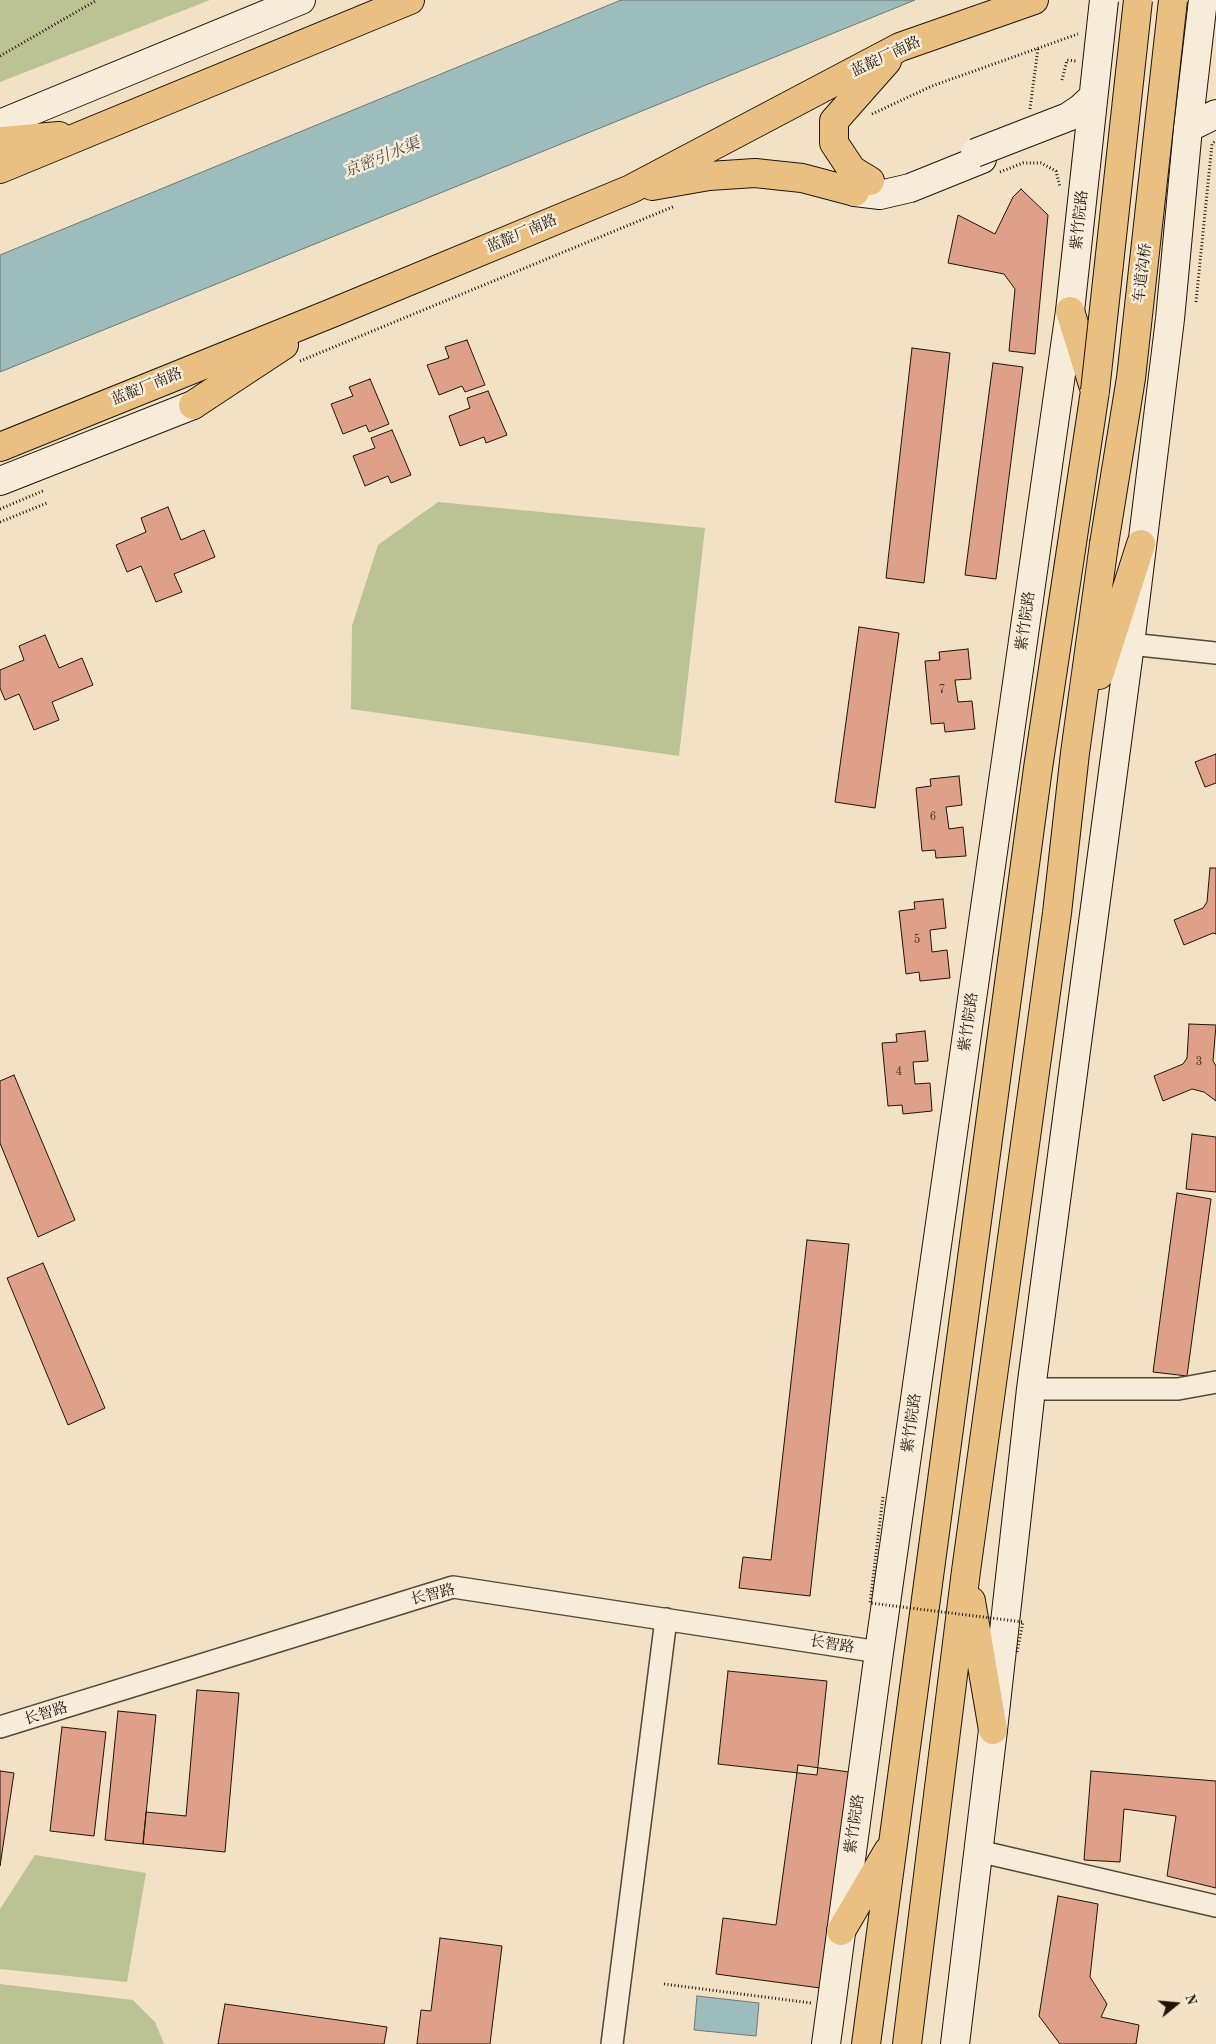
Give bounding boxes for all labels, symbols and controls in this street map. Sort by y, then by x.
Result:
street label: 蓝靛厂南路 [848,33,924,81]
water label: 京密引水渠 [341,134,423,182]
street label: 紫竹院路 [1068,189,1092,251]
street label: 蓝靛厂南路 [484,211,560,257]
street label: 车道沟桥 [1130,242,1156,304]
street label: 蓝靛厂南路 [109,365,185,409]
street label: 紫竹院路 [1013,590,1039,652]
house number: 7 [939,683,945,697]
house number: 6 [930,810,936,824]
house number: 5 [914,933,920,947]
street label: 紫竹院路 [956,991,982,1053]
house number: 3 [1196,1055,1202,1069]
house number: 4 [896,1065,902,1079]
street label: 紫竹院路 [899,1392,925,1454]
street label: 长智路 [409,1581,457,1609]
street label: 长智路 [808,1633,856,1657]
street label: 长智路 [22,1699,70,1729]
street label: 紫竹院路 [842,1793,868,1855]
north arrow [1151,1979,1201,2029]
text: N [1182,1992,1199,2007]

